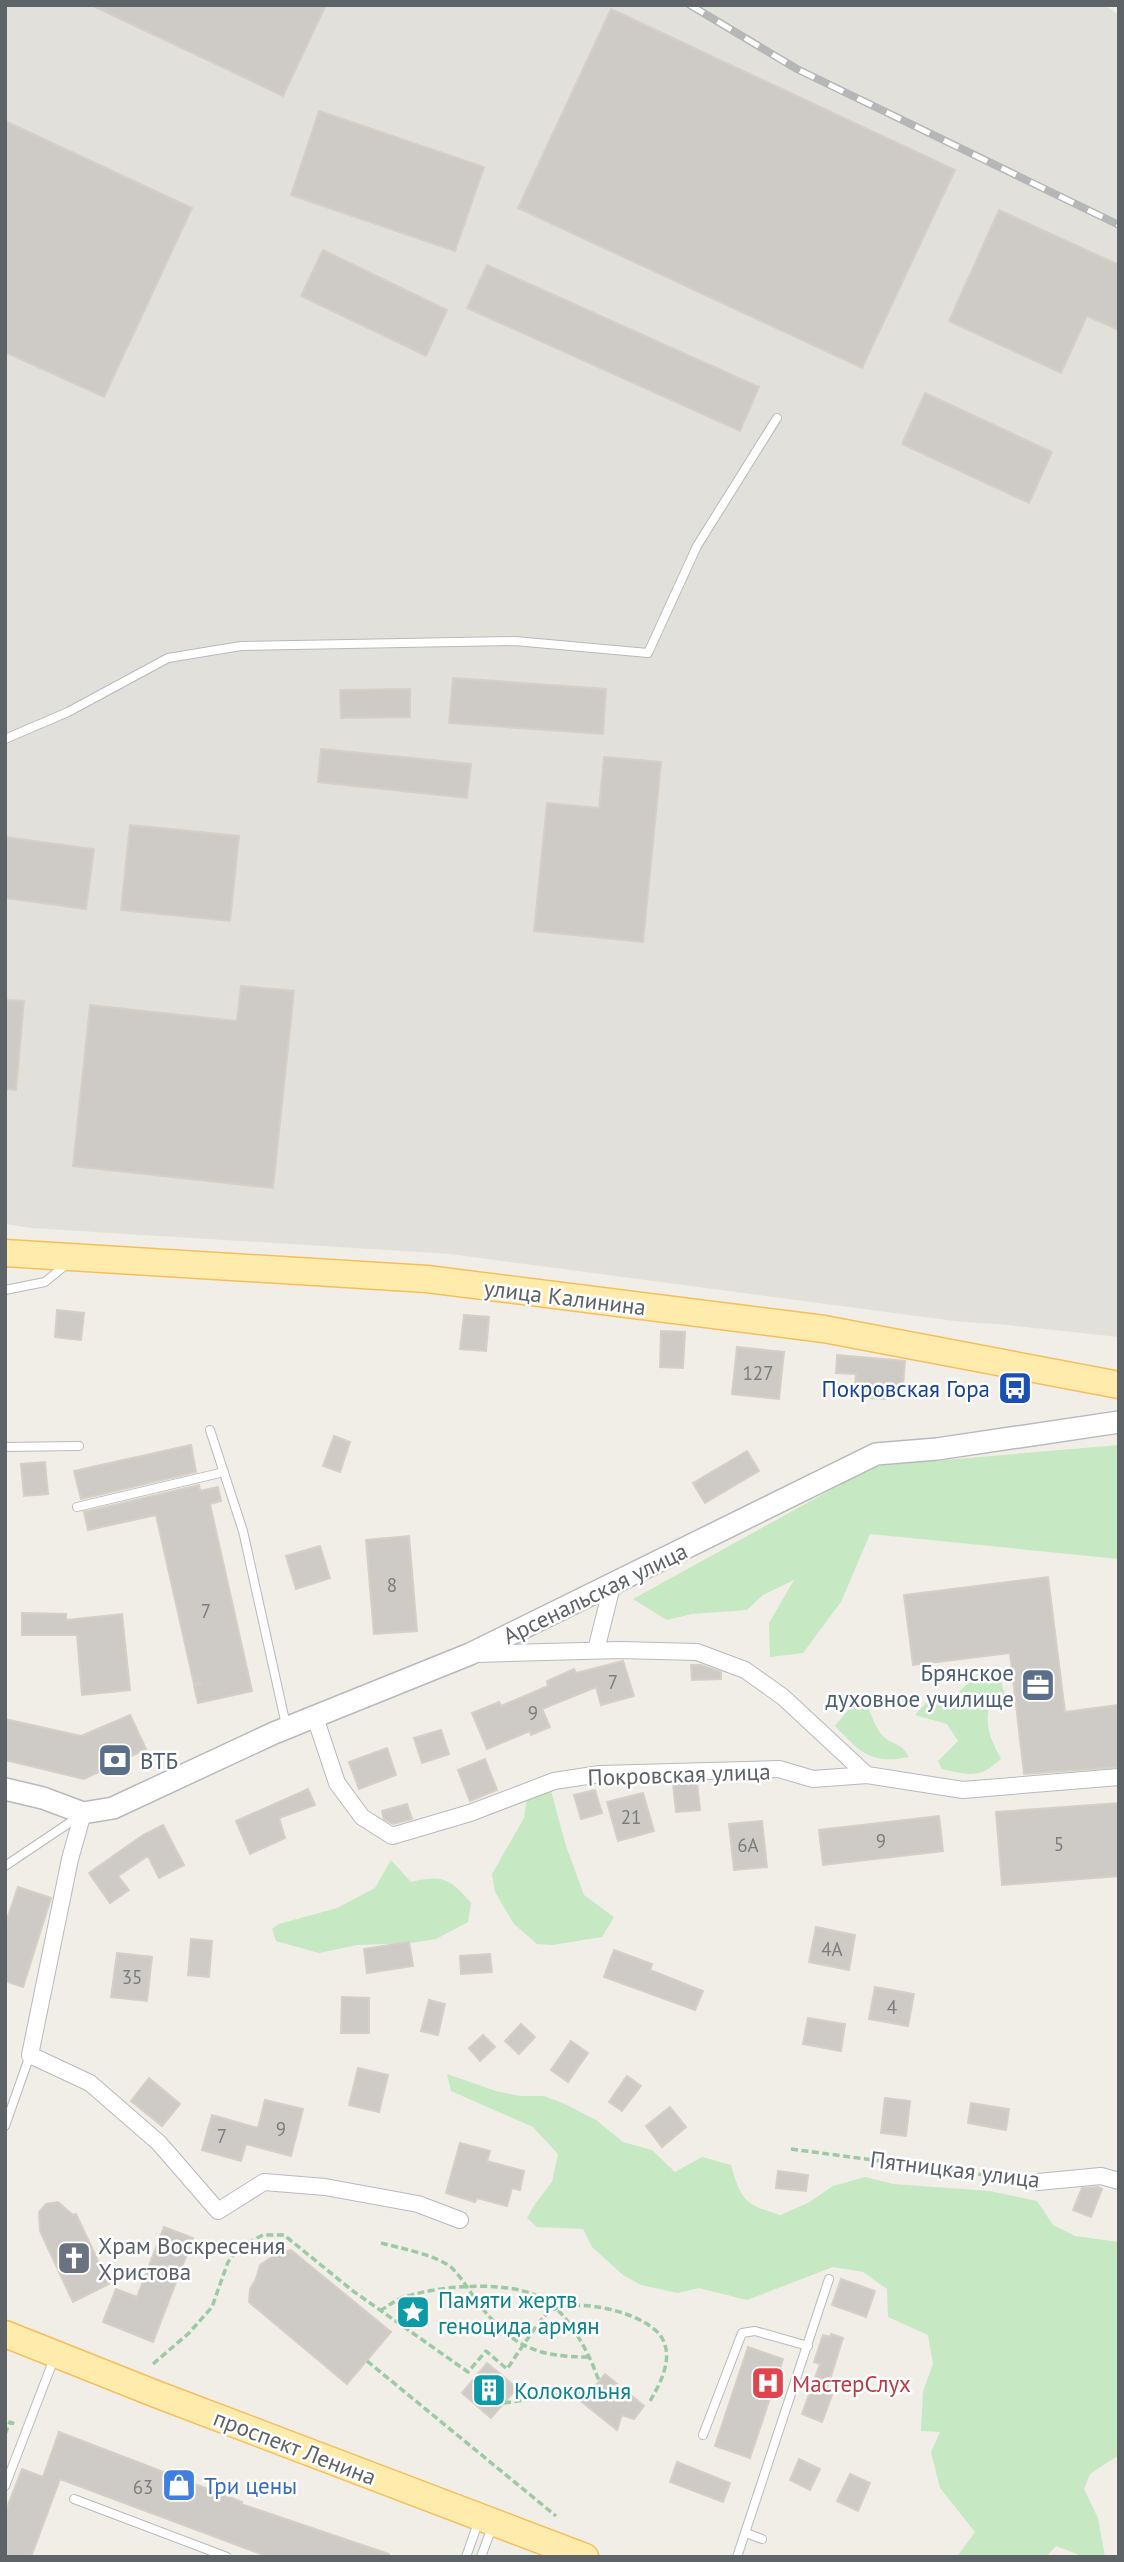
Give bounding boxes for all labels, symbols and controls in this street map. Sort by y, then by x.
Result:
street label: улица Калинина [482,1273,648,1321]
house number: 127 [742,1361,774,1385]
bus stop icon: Покровская Гора [996,1369,1034,1407]
place label: Покровская Гора [822,1374,990,1403]
street label: Арсенальская улица [498,1536,692,1650]
house number: 8 [387,1573,397,1597]
house number: 7 [201,1599,211,1623]
place label: Брянское духовное училище [826,1658,1014,1713]
office icon: Брянское духовное училище [1019,1666,1057,1704]
house number: 7 [608,1670,618,1694]
house number: 9 [528,1701,538,1725]
bank icon: ВТБ [96,1741,134,1779]
place label: ВТБ [140,1746,178,1775]
street label: Покровская улица [587,1756,771,1792]
house number: 21 [621,1805,641,1829]
house number: 9 [876,1829,886,1853]
house number: 5 [1054,1832,1064,1856]
house number: 6А [737,1833,759,1857]
house number: 4А [821,1937,843,1961]
house number: 35 [122,1965,142,1989]
house number: 4 [887,1995,897,2019]
house number: 9 [276,2117,286,2141]
house number: 7 [217,2124,227,2148]
street label: Пятницкая улица [868,2144,1042,2194]
place label: Храм Воскресения Христова [98,2231,285,2286]
church icon: Храм Воскресения Христова [55,2239,93,2277]
place label: Памяти жертв геноцида армян [438,2285,600,2340]
place icon: Памяти жертв геноцида армян [394,2293,432,2331]
hospital icon: МастерСлух [749,2364,787,2402]
place label: МастерСлух [792,2369,911,2398]
building icon: Колокольня [470,2371,508,2409]
place label: Колокольня [514,2376,631,2405]
street label: проспект Ленина [210,2403,380,2491]
shop icon: Три цены [160,2466,198,2504]
place label: Три цены [204,2471,297,2500]
house number: 63 [133,2475,153,2499]

